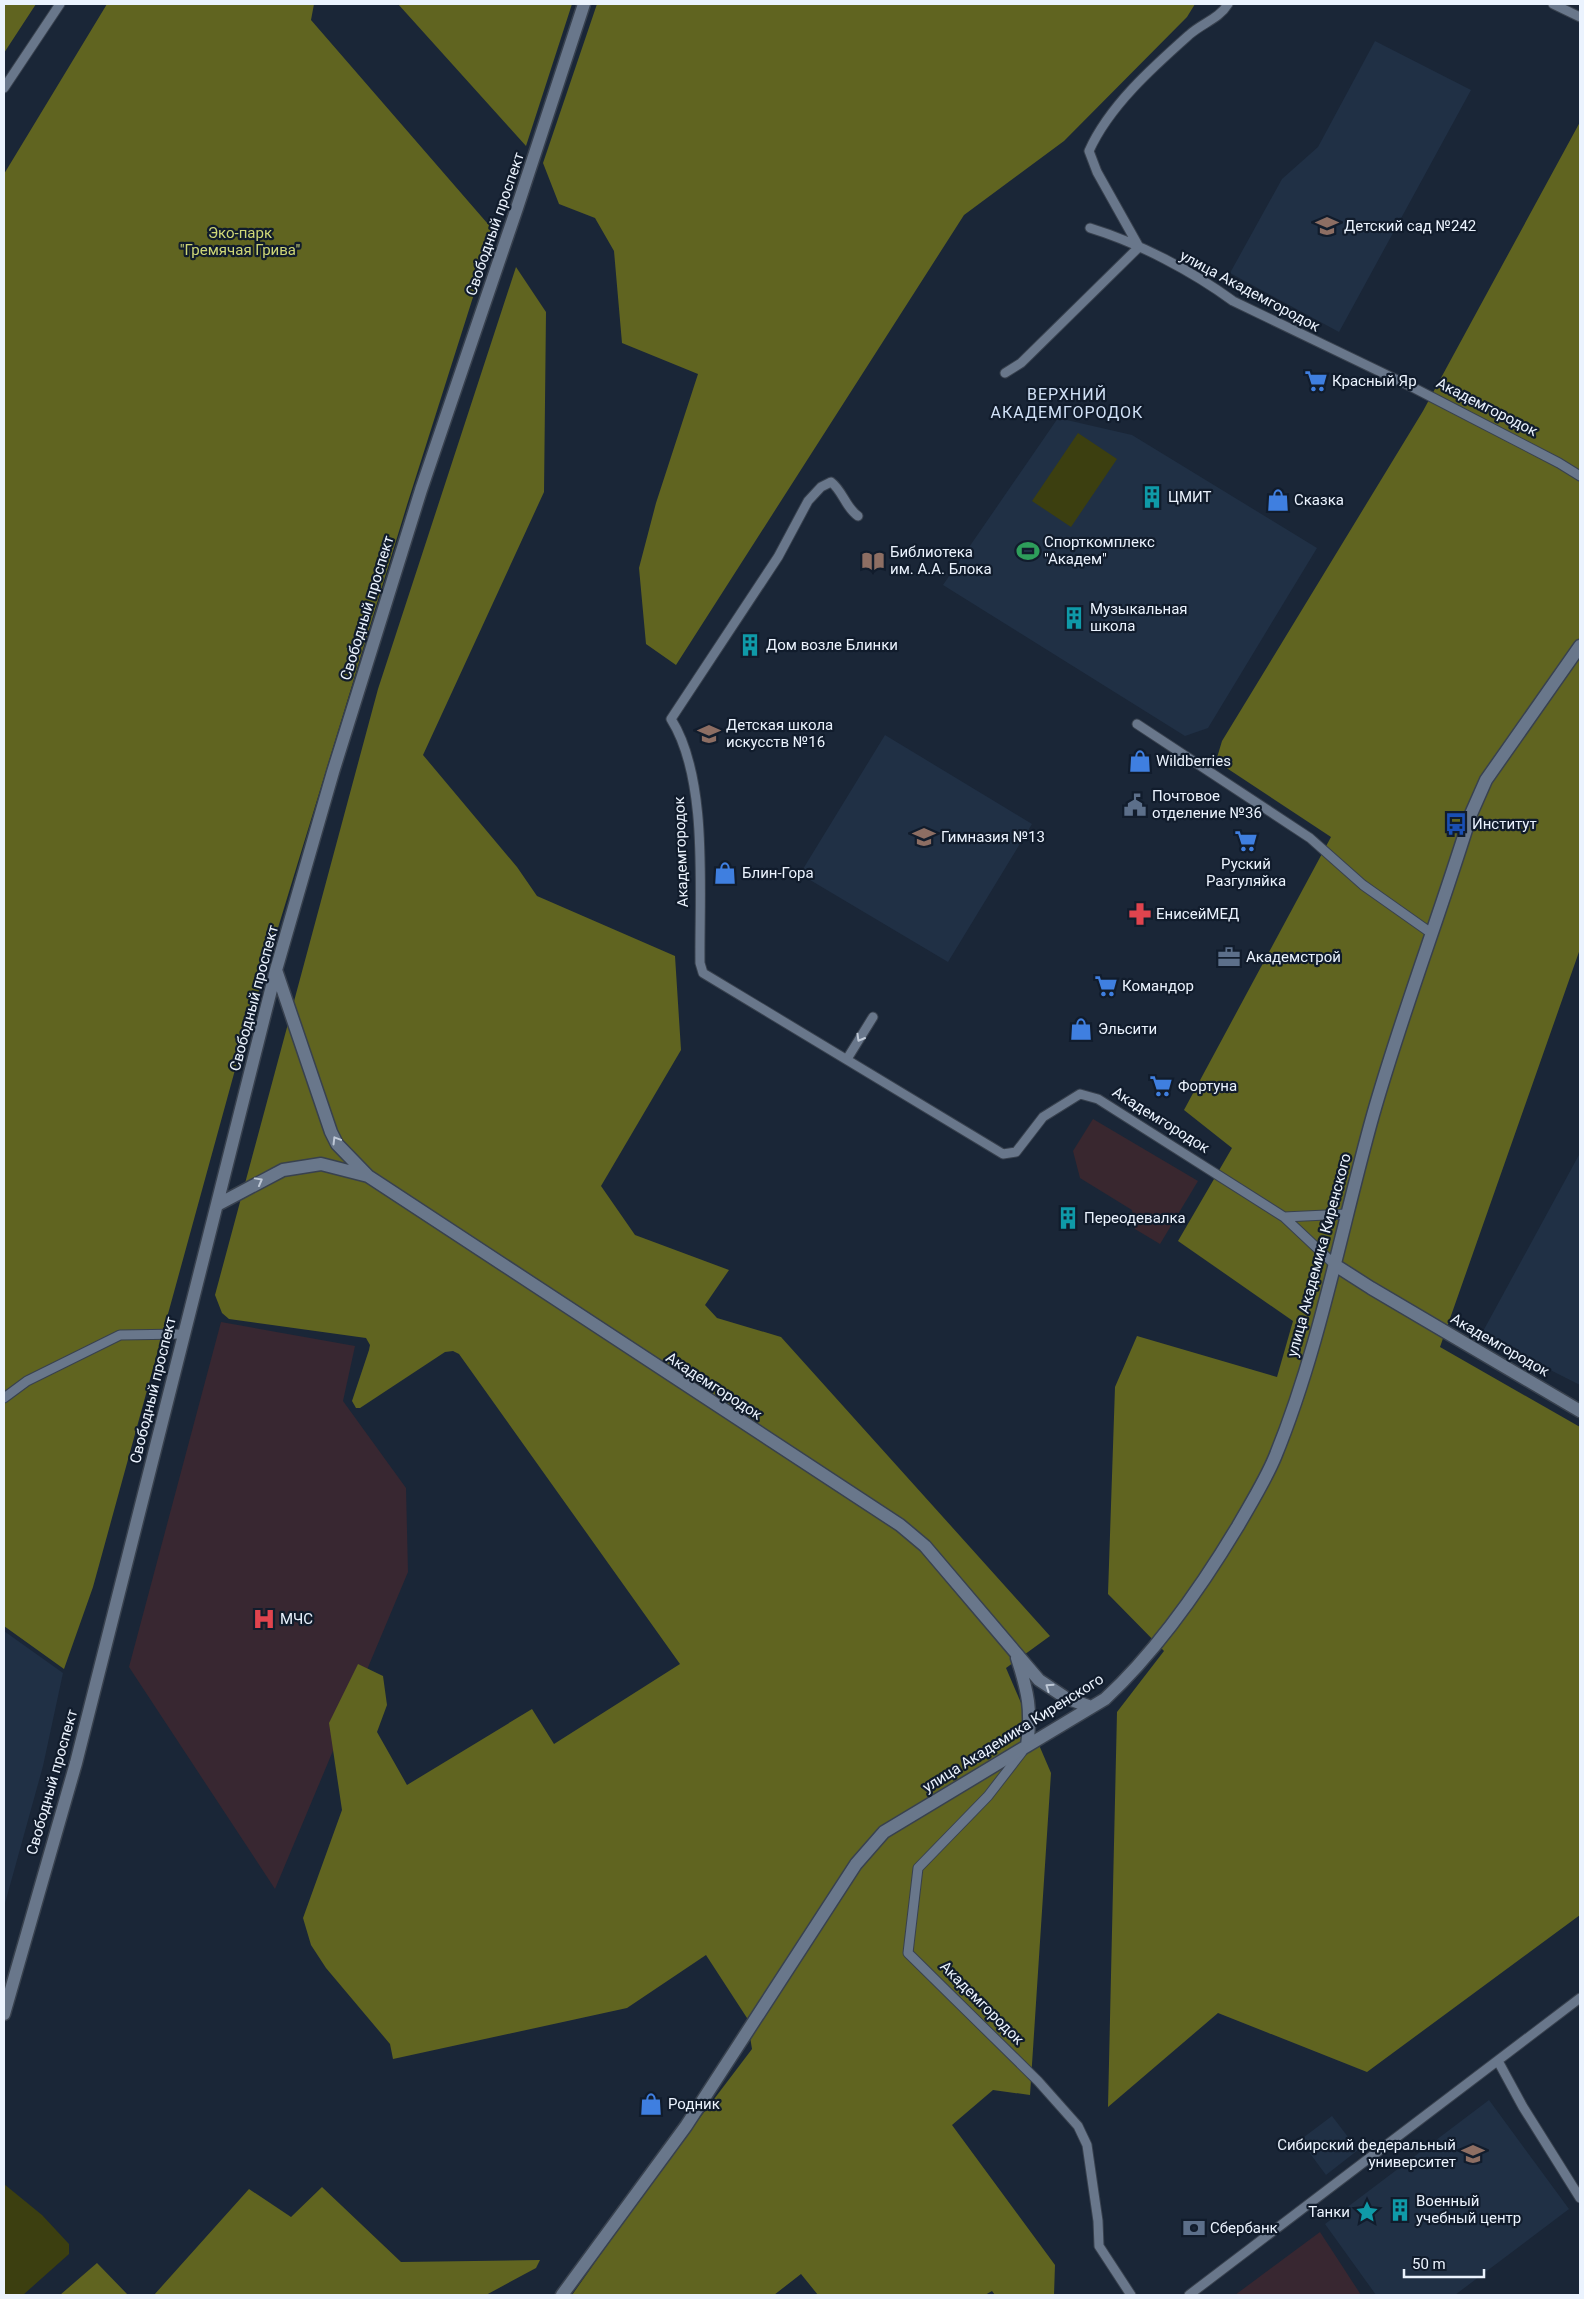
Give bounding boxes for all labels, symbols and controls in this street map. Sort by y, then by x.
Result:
street label: Свободный проспект [462,150,528,298]
school or university icon: Детский сад №242 [1314,213,1340,239]
place label: Детский сад №242 [1344,217,1476,235]
park label: Эко-парк "Гремячая Грива" [180,224,301,259]
street label: улица Академгородок [1177,246,1323,336]
supermarket icon: Красный Яр [1303,368,1329,394]
place label: Красный Яр [1332,372,1417,390]
street label: Академгородок [1433,374,1541,440]
district label: ВЕРХНИЙ АКАДЕМГОРОДОК [991,385,1143,422]
building icon: ЦМИТ [1139,484,1165,510]
shop icon: Сказка [1265,487,1291,513]
place label: ЦМИТ [1168,488,1212,506]
place label: Сказка [1294,491,1344,509]
street label: Свободный проспект [336,533,398,683]
place label: Спорткомплекс "Академ" [1044,533,1155,568]
sports icon: Спорткомплекс "Академ" [1015,538,1041,564]
place label: Библиотека им. А.А. Блока [890,543,992,578]
library icon: Библиотека им. А.А. Блока [860,548,886,574]
place label: Музыкальная школа [1090,600,1188,635]
building icon: Музыкальная школа [1061,605,1087,631]
building icon: Дом возле Блинки [737,632,763,658]
place label: Дом возле Блинки [766,636,898,654]
place label: Детская школа искусств №16 [726,716,833,751]
school or university icon: Детская школа искусств №16 [696,721,722,747]
shop icon: Wildberries [1127,748,1153,774]
place label: Wildberries [1156,752,1231,770]
place label: Почтовое отделение №36 [1152,787,1262,822]
public building icon: Почтовое отделение №36 [1122,792,1148,818]
street label: Академгородок [670,796,692,908]
bus stop icon: Институт [1443,811,1469,837]
place label: Институт [1472,815,1537,833]
school or university icon: Гимназия №13 [911,824,937,850]
place label: Гимназия №13 [941,828,1045,846]
supermarket icon: Руский Разгуляйка [1233,828,1259,854]
place label: Руский Разгуляйка [1206,855,1286,890]
shop icon: Блин-Гора [712,860,738,886]
place label: Блин-Гора [742,864,814,882]
pharmacy icon: ЕнисейМЕД [1127,901,1153,927]
place label: ЕнисейМЕД [1156,905,1239,923]
street label: Свободный проспект [226,923,282,1073]
office icon: Академстрой [1216,944,1242,970]
place label: Академстрой [1246,948,1341,966]
supermarket icon: Командор [1093,973,1119,999]
place label: Командор [1122,977,1194,995]
shop icon: Эльсити [1068,1016,1094,1042]
place label: Эльсити [1098,1020,1157,1038]
one-way arrow [857,1032,867,1041]
supermarket icon: Фортуна [1148,1073,1174,1099]
place label: Фортуна [1178,1077,1237,1095]
street label: Академгородок [1109,1083,1213,1157]
one-way arrow [332,1137,342,1146]
street label: улица Академика Киренского [1283,1151,1355,1359]
one-way arrow [254,1177,263,1187]
building icon: Переодевалка [1055,1205,1081,1231]
place label: Переодевалка [1084,1209,1186,1227]
street label: Академгородок [1447,1309,1553,1381]
street label: Свободный проспект [126,1315,180,1465]
street label: Академгородок [663,1348,765,1424]
hospital icon: МЧС [251,1606,277,1632]
place label: МЧС [280,1610,313,1628]
street label: улица Академика Киренского [919,1670,1107,1796]
one-way arrow [1045,1684,1055,1693]
street label: Свободный проспект [23,1707,81,1857]
street label: Академгородок [936,1957,1028,2049]
shop icon: Родник [638,2091,664,2117]
place label: Родник [668,2095,720,2113]
place label: Сибирский федеральный университет [1277,2136,1456,2171]
school or university icon: Сибирский федеральный университет [1460,2141,1486,2167]
place label: Военный учебный центр [1416,2192,1521,2227]
building icon: Военный учебный центр [1387,2197,1413,2223]
place icon: Танки [1354,2199,1380,2225]
place label: Танки [1308,2203,1350,2221]
bank icon: Сбербанк [1181,2215,1207,2241]
place label: Сбербанк [1210,2219,1278,2237]
scale bar [1404,2246,1484,2278]
text: 50 m [1412,2255,1446,2273]

